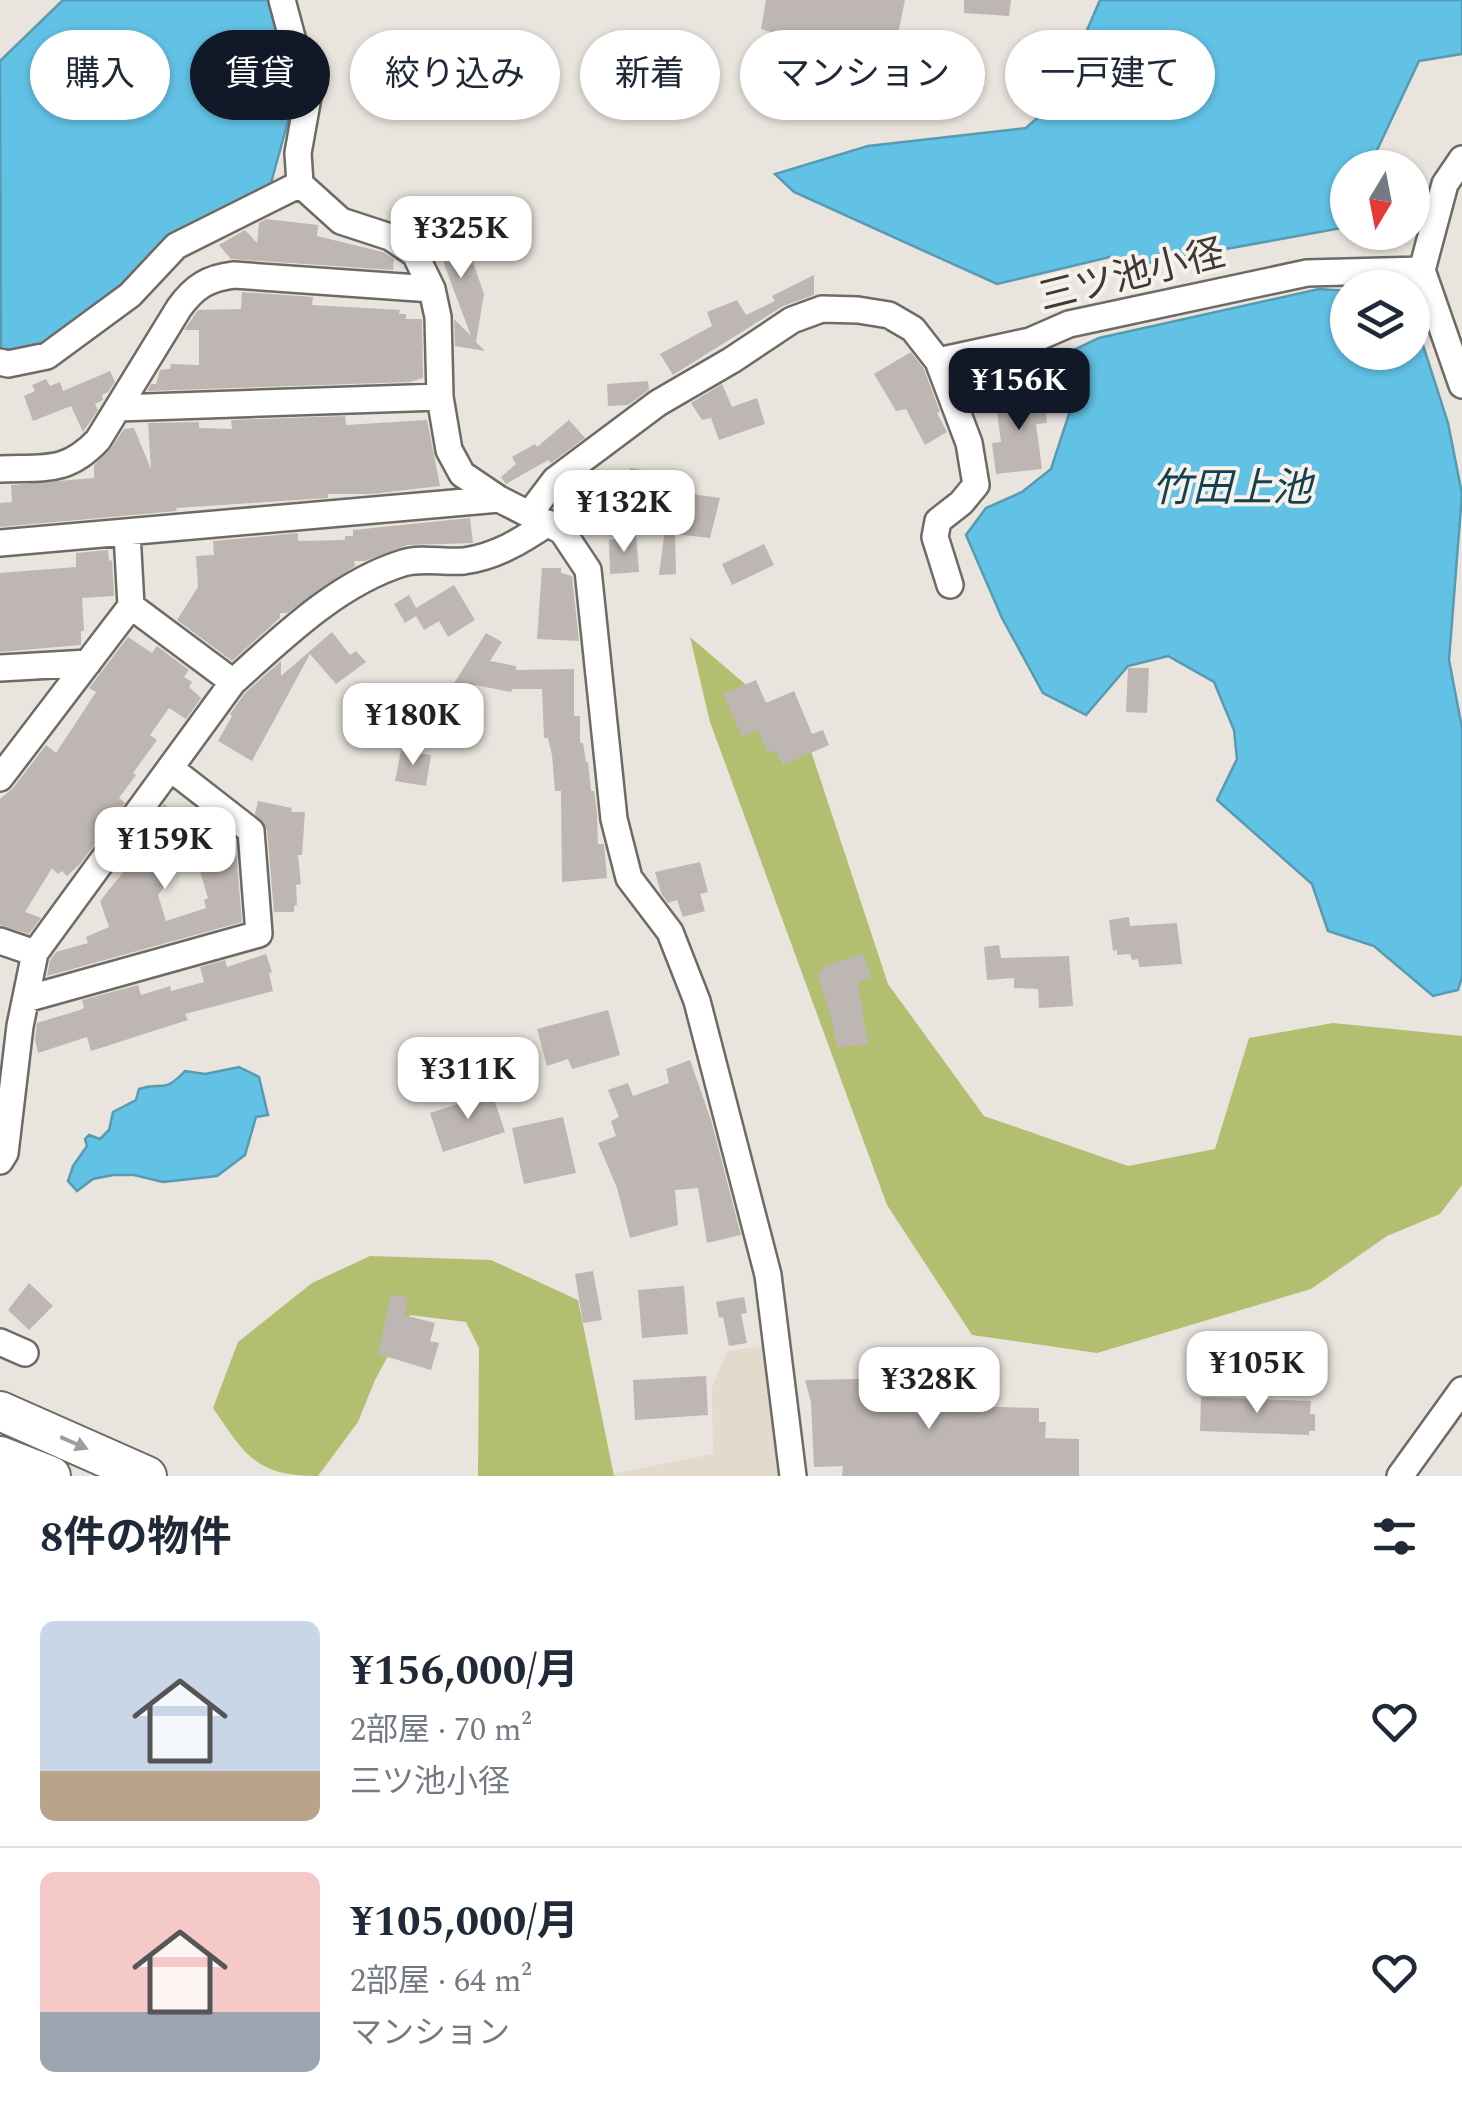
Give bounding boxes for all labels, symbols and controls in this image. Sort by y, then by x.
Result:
chip: 購入 [30,30,170,120]
chip: 賃貸 [190,30,330,120]
chip: 絞り込み [350,30,560,120]
chip: 新着 [580,30,720,120]
chip: マンション [740,30,985,120]
chip: 一戸建て [1005,30,1215,120]
north arrow [1330,150,1430,250]
map controls [1330,150,1430,370]
pin: ¥325K [391,196,531,281]
text: ¥325K [413,204,509,253]
street label: 三ツ池小径 [1033,225,1231,327]
button: layers [1330,270,1430,370]
pin: ¥156K [949,348,1089,433]
text: ¥156K [971,356,1067,405]
water label: 竹田上池 [1152,459,1316,520]
pin: ¥132K [554,470,694,555]
text: ¥132K [576,478,672,527]
pin: ¥180K [343,683,483,768]
text: ¥180K [365,691,461,740]
pin: ¥159K [95,807,235,892]
text: ¥159K [117,815,213,864]
pin: ¥311K [398,1037,538,1122]
text: ¥311K [420,1045,516,1094]
pin: ¥105K [1187,1331,1327,1416]
text: ¥105K [1209,1339,1305,1388]
pin: ¥328K [859,1347,999,1432]
text: ¥328K [881,1355,977,1404]
one-way arrow [59,1435,89,1451]
text: 8件の物件 [40,1507,232,1570]
icon: filters [1367,1509,1422,1564]
text: ¥156,000/月 [350,1640,579,1703]
icon: home [120,1661,240,1781]
icon: heart [1367,1694,1422,1749]
text: 2部屋 · 70 m² [350,1706,532,1755]
text: 三ツ池小径 [350,1758,510,1807]
text: ¥105,000/月 [350,1891,579,1954]
icon: home [120,1912,240,2032]
icon: heart [1367,1945,1422,2000]
text: 2部屋 · 64 m² [350,1957,532,2006]
text: マンション [350,2009,510,2058]

